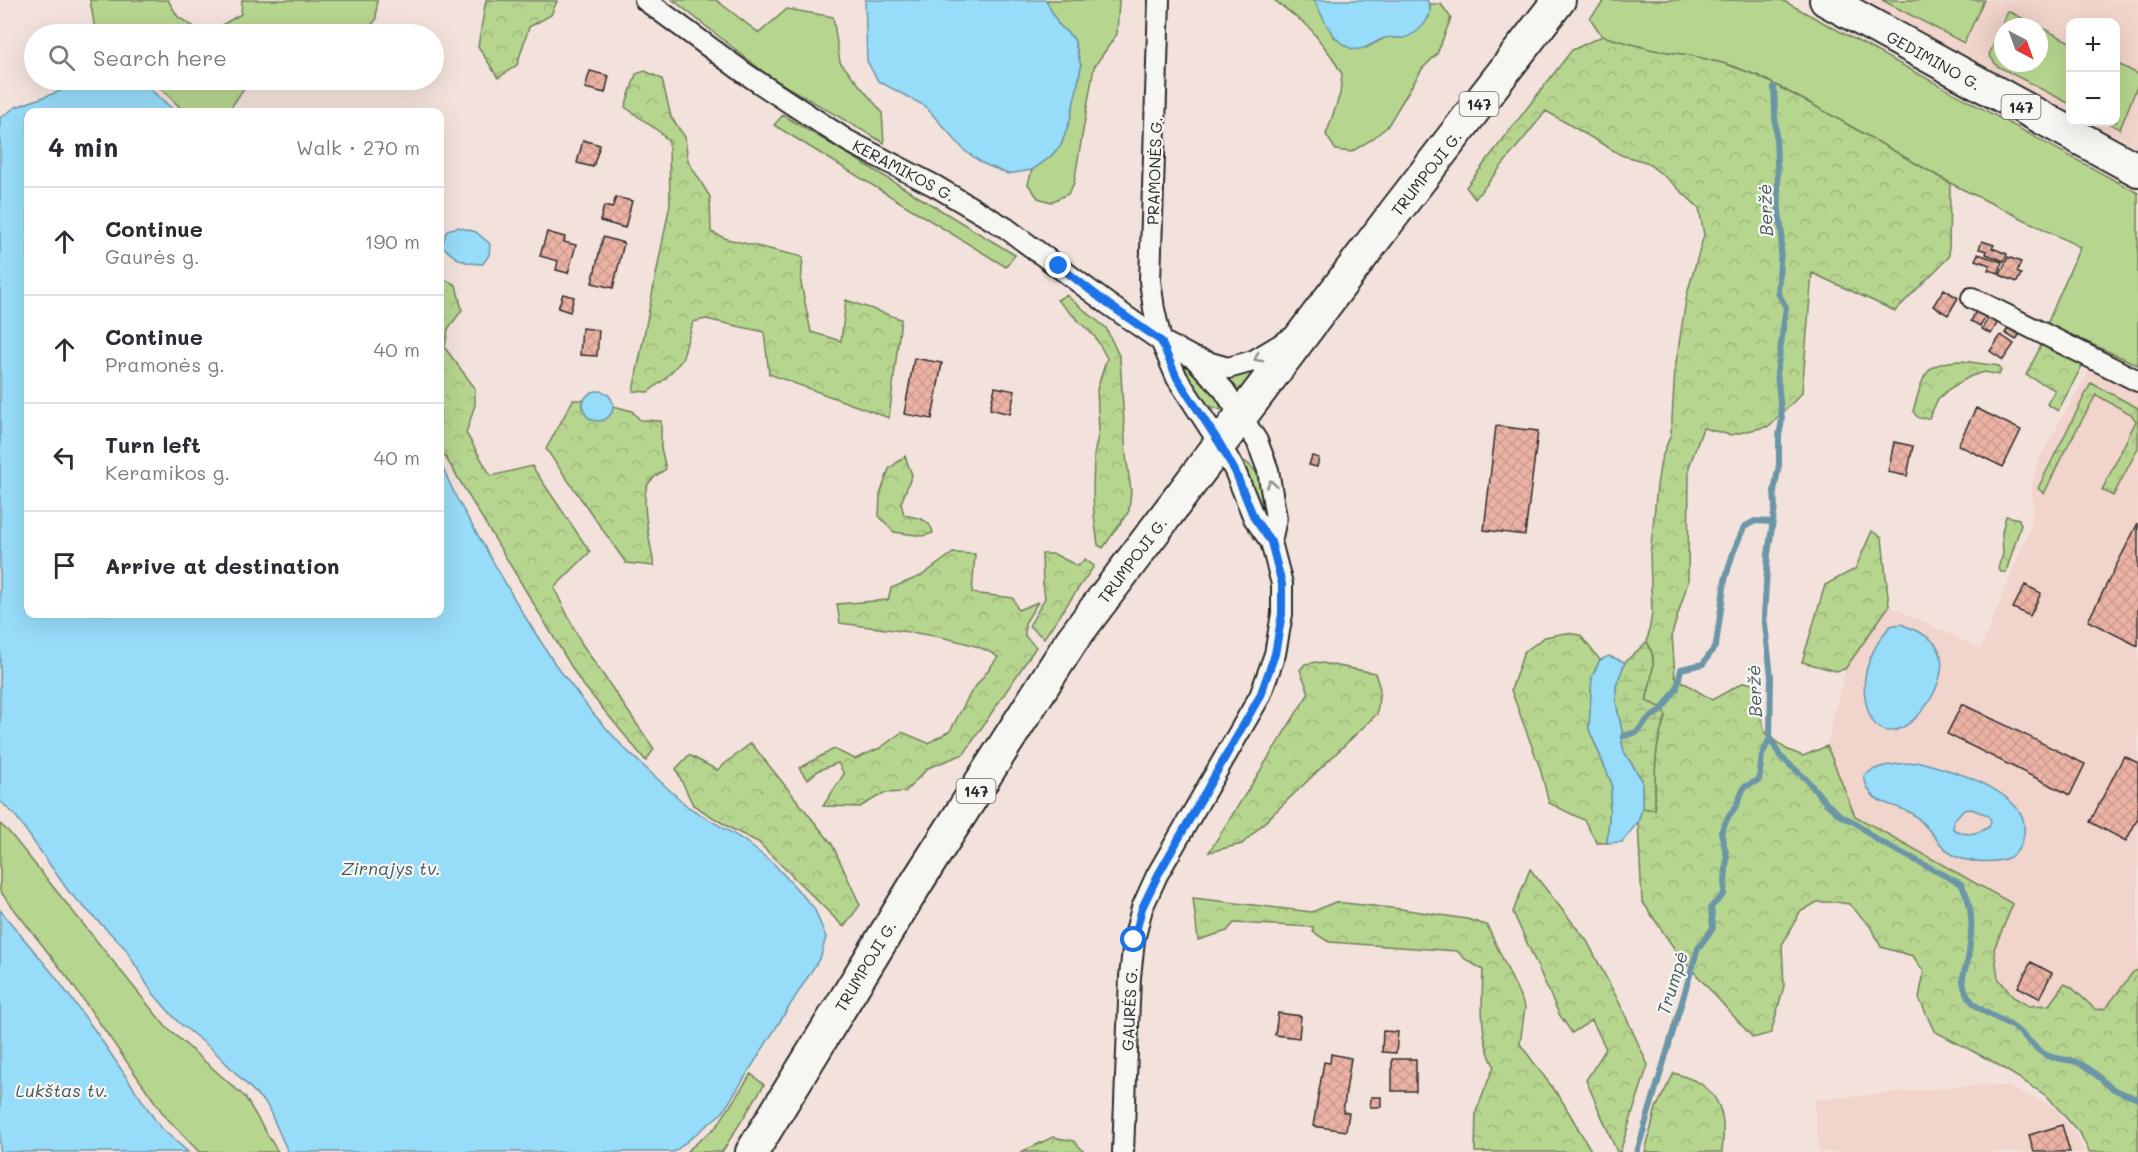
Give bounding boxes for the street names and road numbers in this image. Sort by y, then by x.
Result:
street label: GEDIMINO G. [1883,25,1985,95]
road number: 147 [1460,92,1498,116]
road number: 147 [2002,95,2040,119]
street label: PRAMONĖS G. [1142,117,1166,225]
street label: TRUMPOJI G. [1386,126,1466,220]
street label: KERAMIKOS G. [849,134,959,206]
street label: TRUMPOJI G. [1093,513,1171,607]
road number: 147 [956,779,996,803]
street label: TRUMPOJI G. [830,917,900,1015]
street label: GAURĖS G. [1116,967,1142,1051]

